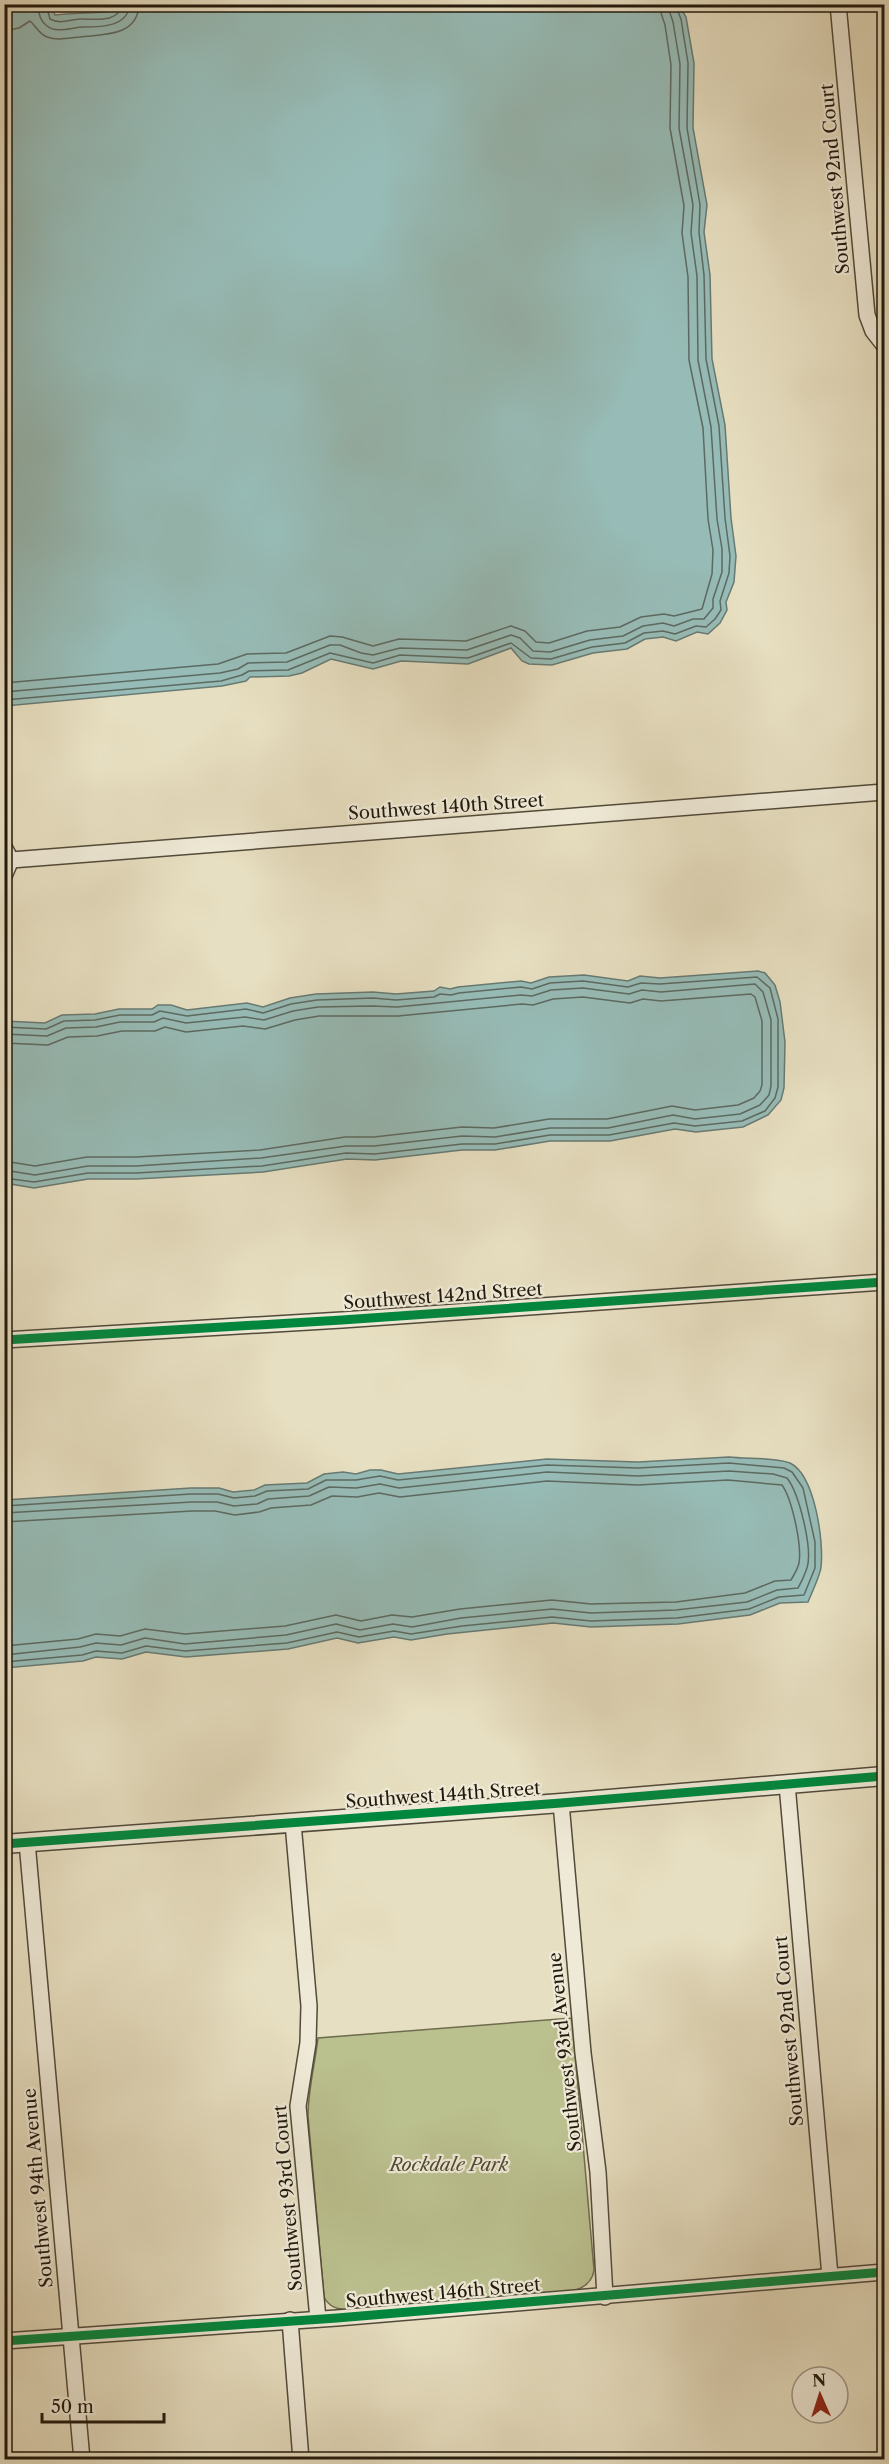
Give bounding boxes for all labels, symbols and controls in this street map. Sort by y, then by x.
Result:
street label: Southwest 92nd Court [816,82,854,275]
street label: Southwest 140th Street [347,789,545,825]
street label: Southwest 142nd Street [343,1278,544,1314]
street label: Southwest 144th Street [345,1777,542,1813]
street label: Southwest 92nd Court [770,1934,808,2127]
street label: Southwest 93rd Avenue [544,1951,586,2153]
street label: Southwest 94th Avenue [18,2087,58,2289]
street label: Southwest 93rd Court [269,2103,307,2292]
park label: Rockdale Park [388,2154,509,2176]
street label: Southwest 146th Street [345,2273,542,2312]
north arrow [790,2365,850,2425]
text: N [812,2370,827,2390]
scale bar [42,2386,164,2424]
text: 50 m [51,2396,94,2418]

